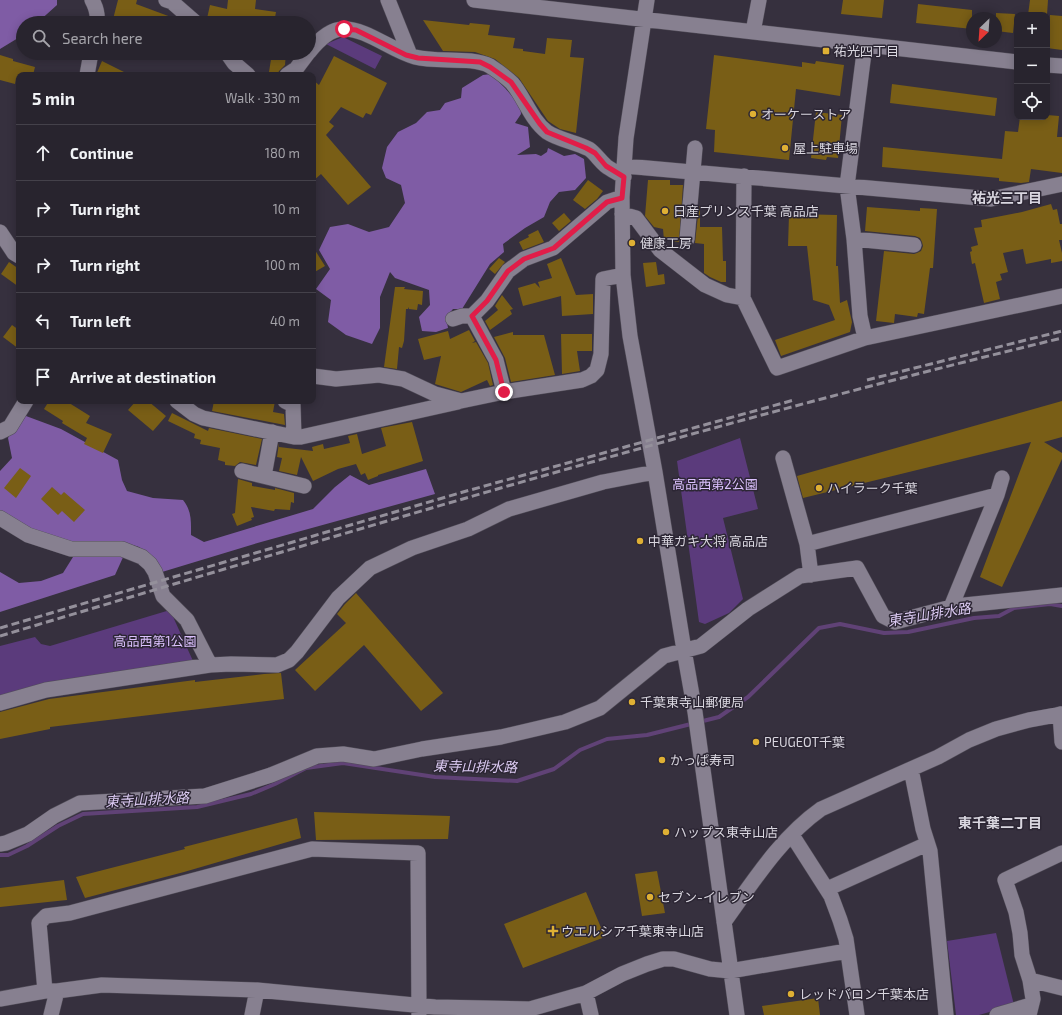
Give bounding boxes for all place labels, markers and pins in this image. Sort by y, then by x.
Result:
place label: 祐光四丁目 [834,43,899,59]
marker: 祐光四丁目 [821,46,831,56]
place label: オーケーストア [761,106,851,122]
marker: オーケーストア [748,109,758,119]
place label: 屋上駐車場 [793,140,858,156]
marker: 屋上駐車場 [780,143,790,153]
place label: 日産プリンス千葉 高品店 [673,203,819,219]
marker: 日産プリンス千葉 高品店 [660,206,670,216]
place label: 健康工房 [640,235,692,251]
marker: 健康工房 [627,238,637,248]
place label: ハイラーク千葉 [827,480,918,496]
marker: ハイラーク千葉 [814,483,824,493]
place label: 中華ガキ大将 高品店 [648,533,768,549]
marker: 中華ガキ大将 高品店 [635,536,645,546]
place label: 千葉東寺山郵便局 [640,694,744,710]
marker: 千葉東寺山郵便局 [627,697,637,707]
place label: PEUGEOT千葉 [764,734,845,750]
marker: PEUGEOT千葉 [751,737,761,747]
place label: かっぱ寿司 [670,752,735,768]
marker: かっぱ寿司 [657,755,667,765]
place label: ハップス東寺山店 [674,824,778,840]
marker: ハップス東寺山店 [661,827,671,837]
place label: セブン-イレブン [658,889,755,905]
marker: セブン-イレブン [645,892,655,902]
place label: ウエルシア千葉東寺山店 [561,923,704,939]
marker: ウエルシア千葉東寺山店 [548,926,558,936]
place label: レッドバロン千葉本店 [799,986,929,1002]
marker: レッドバロン千葉本店 [786,989,796,999]

